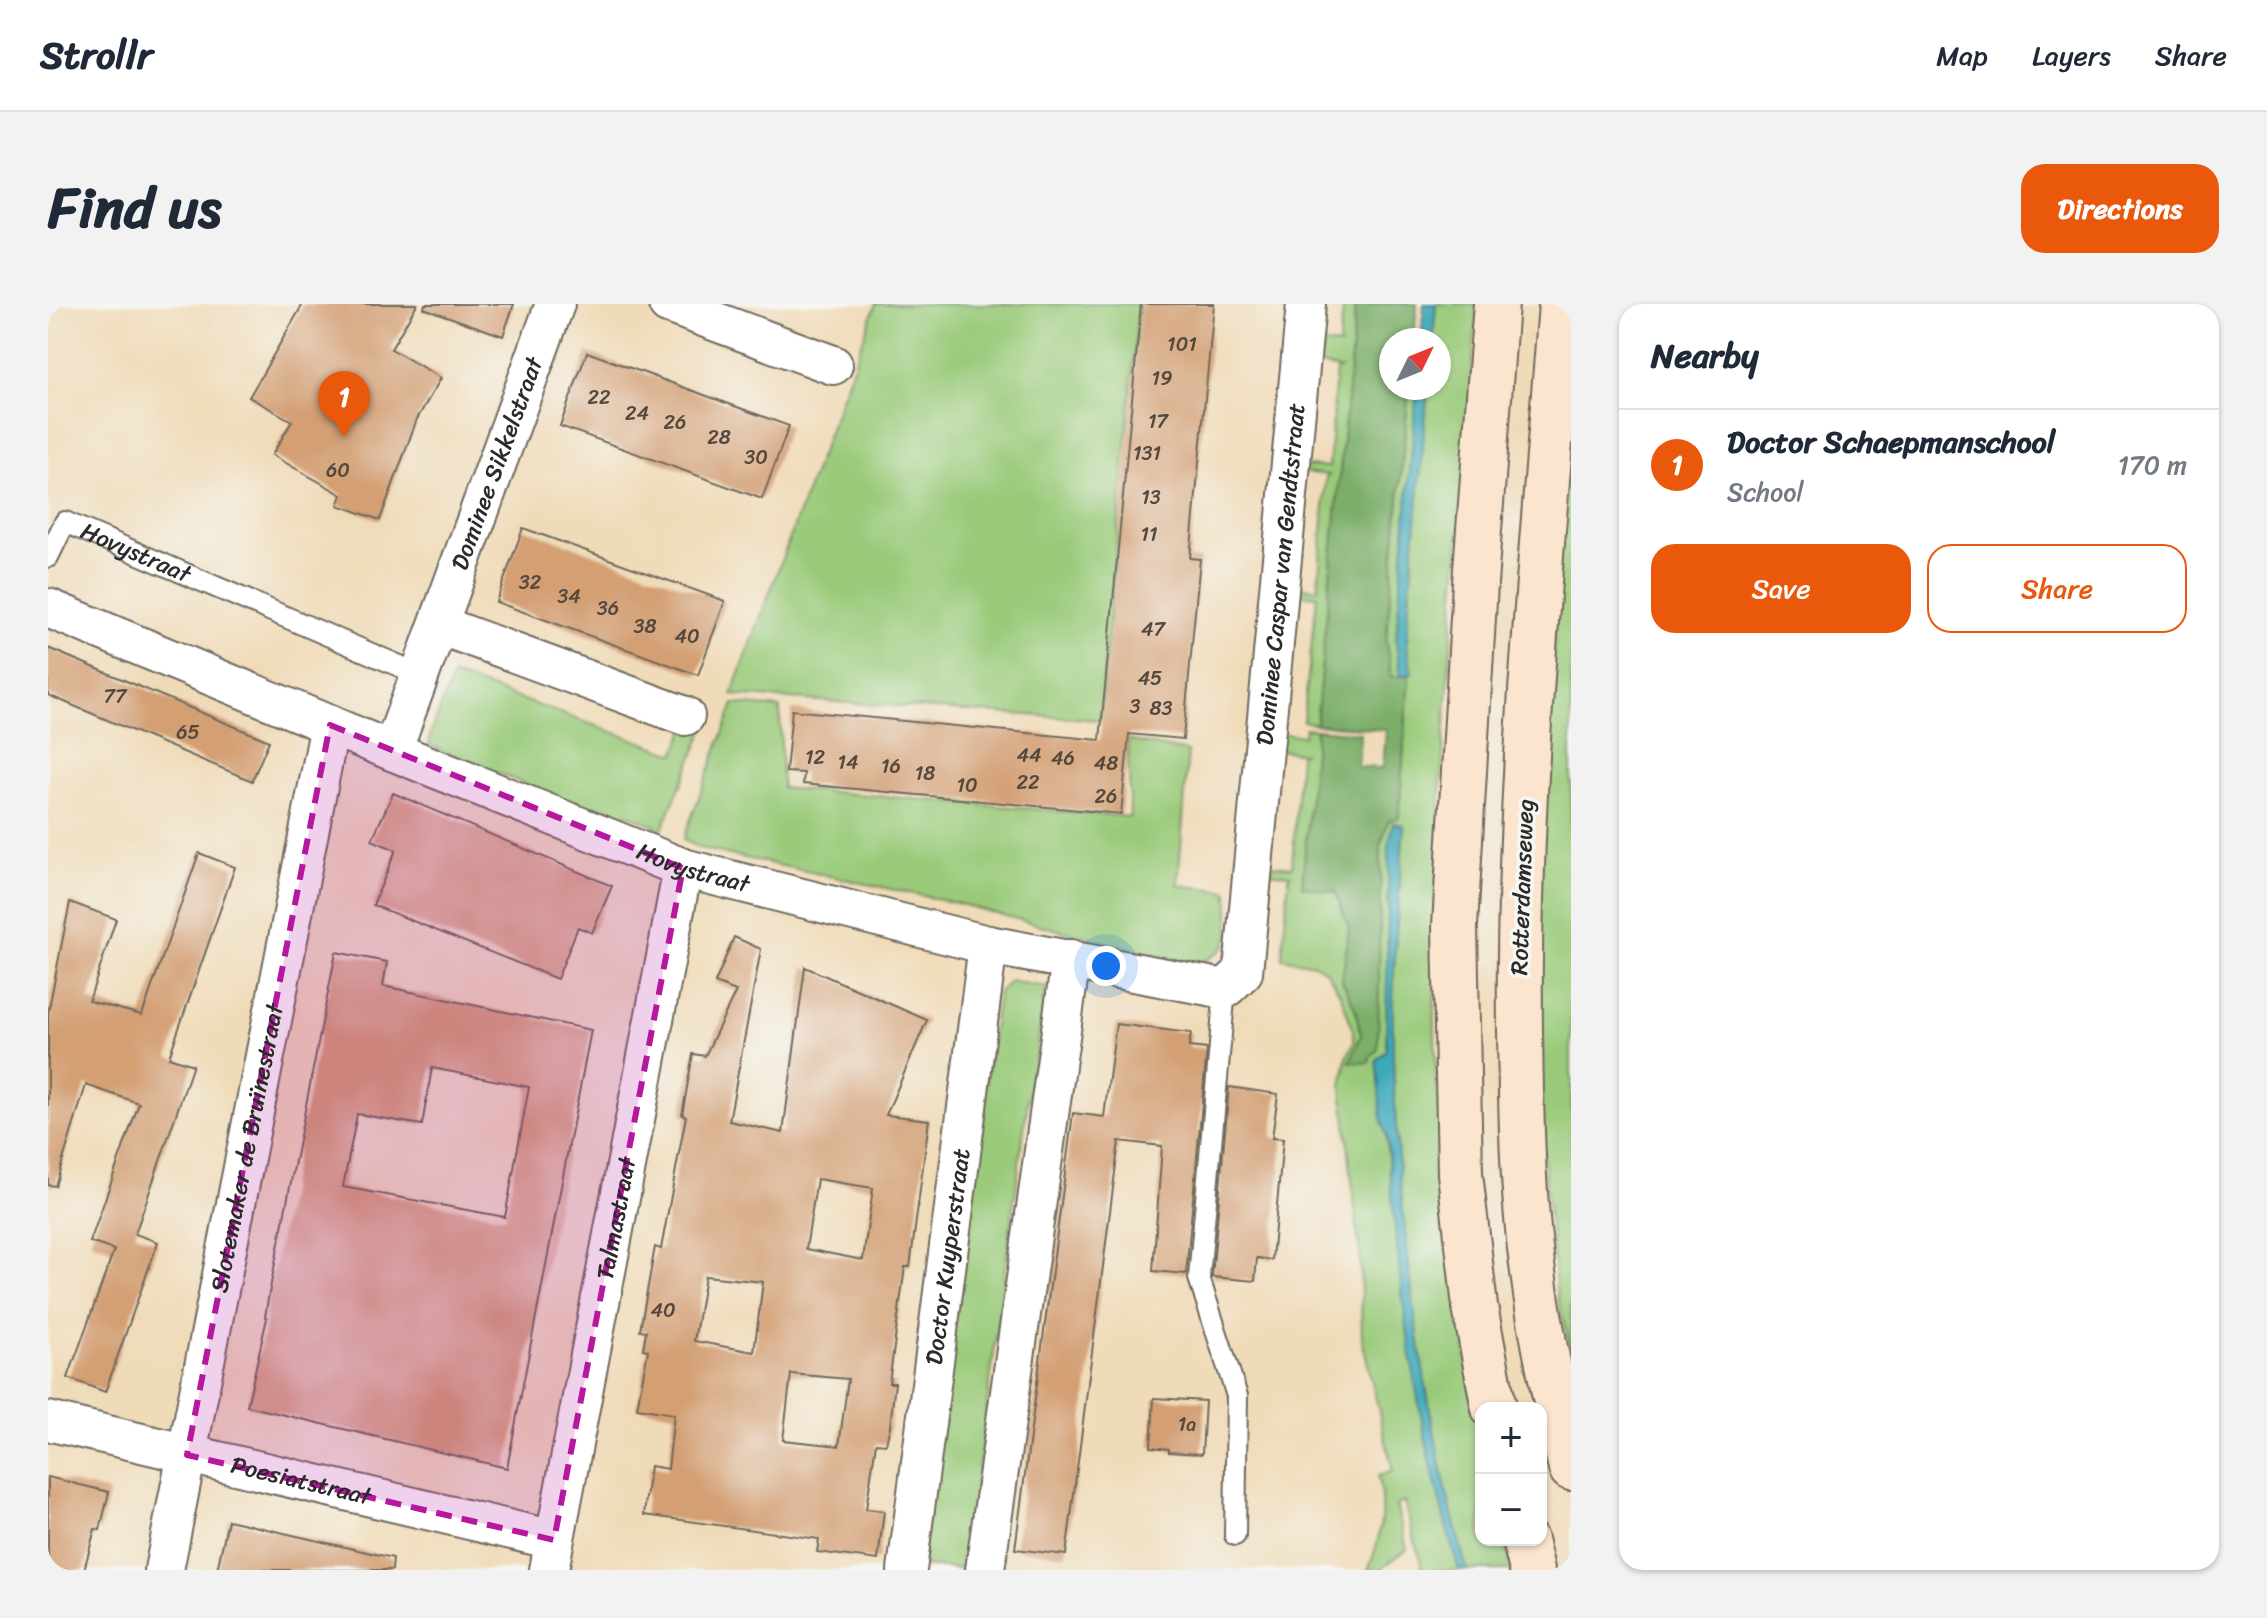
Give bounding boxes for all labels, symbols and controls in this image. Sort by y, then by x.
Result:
text: Strollr [40,22,153,89]
text: Map [1936,31,1988,80]
text: Layers [2032,31,2111,80]
text: Share [2155,31,2227,80]
text: Find us [48,159,221,258]
button: Directions [2021,164,2219,253]
text: Nearby [1651,326,1759,386]
house number: 101 [1167,327,1197,362]
north arrow [1379,328,1451,400]
street label: Dominee Sikkelstraat [439,350,555,576]
house number: 19 [1152,361,1172,396]
pin: 1 [318,371,370,437]
house number: 22 [587,380,611,415]
house number: 24 [625,396,649,431]
street label: Dominee Caspar van Gendtstraat [1243,401,1318,747]
house number: 17 [1148,404,1170,439]
house number: 26 [664,405,686,440]
text: Doctor Schaepmanschool [1727,415,2055,469]
house number: 28 [707,420,731,455]
house number: 131 [1133,436,1161,471]
house number: 30 [744,440,768,475]
text: 1 [1671,442,1683,488]
text: 170 m [2118,442,2187,488]
house number: 60 [326,453,350,488]
text: School [1727,469,1804,515]
house number: 13 [1141,480,1161,515]
street label: Hovystraat [74,510,199,595]
house number: 11 [1140,517,1158,552]
button: Save [1651,544,1911,633]
button: Share [1927,544,2187,633]
house number: 32 [519,565,542,600]
house number: 34 [557,579,581,614]
house number: 36 [597,591,619,626]
house number: 38 [633,609,657,644]
house number: 47 [1141,612,1167,647]
house number: 40 [674,619,700,654]
house number: 45 [1138,661,1162,696]
house number: 77 [104,679,128,714]
house number: 3 [1130,689,1141,724]
house number: 83 [1149,691,1173,726]
house number: 65 [176,715,200,750]
house number: 44 [1017,738,1042,773]
house number: 12 [805,740,826,775]
house number: 46 [1051,741,1075,776]
house number: 14 [837,745,859,780]
house number: 48 [1094,746,1118,781]
house number: 16 [881,749,901,784]
house number: 18 [915,756,935,791]
house number: 22 [1016,765,1040,800]
house number: 10 [956,768,978,803]
house number: 26 [1095,779,1117,814]
street label: Rotterdamseweg [1498,798,1546,976]
street label: Hovystraat [630,830,756,905]
your location [1086,946,1126,986]
street label: Slotemaker de Bruïnestraat [198,999,296,1296]
street label: Doctor Kuyperstraat [913,1146,982,1368]
street label: Talmastraat [584,1152,649,1283]
house number: 40 [650,1293,676,1328]
map controls [1475,1402,1547,1546]
button: + [1475,1402,1547,1474]
house number: 1a [1178,1407,1196,1442]
street label: Poesiatstraat [227,1444,377,1518]
button: − [1475,1474,1547,1546]

